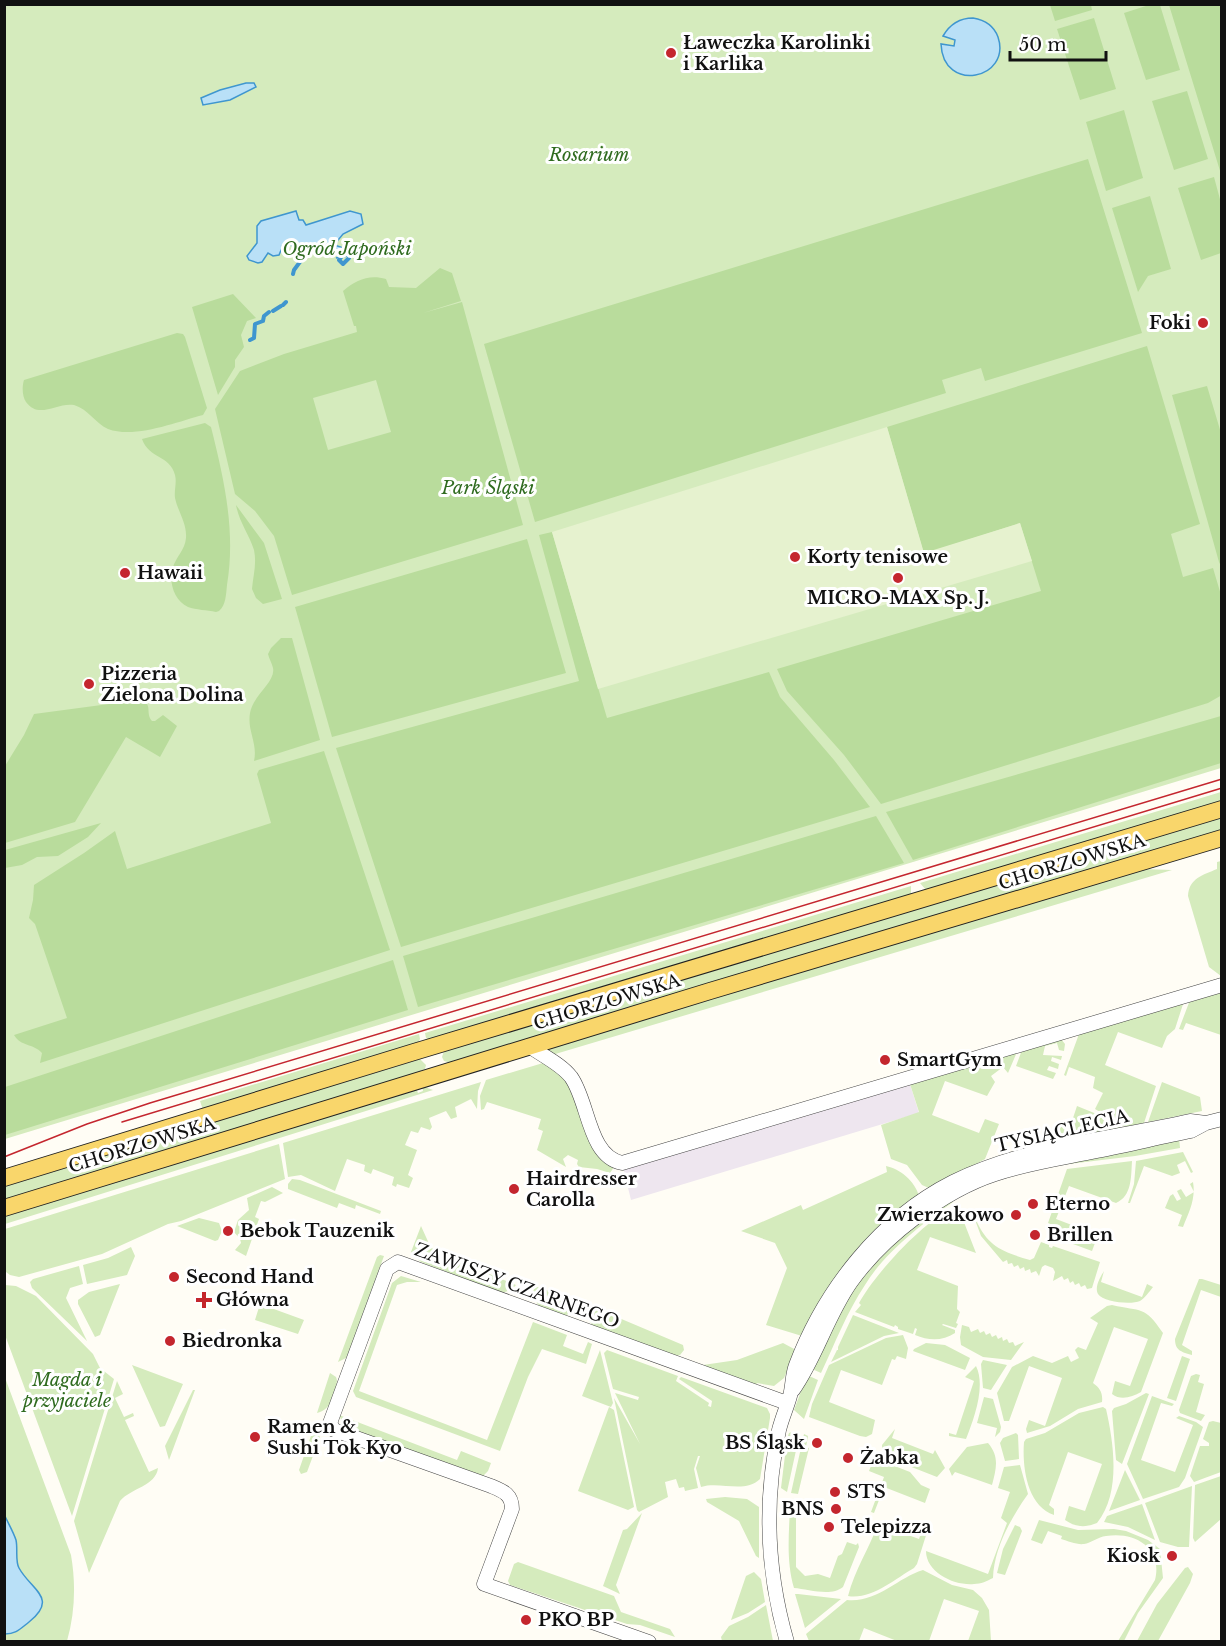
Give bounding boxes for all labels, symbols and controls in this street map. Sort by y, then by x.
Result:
scale bar [1010,24,1106,62]
place label: Ławeczka Karolinki i Karlika [683,32,871,75]
text: 50 m [1019,34,1067,56]
marker: Ławeczka Karolinki i Karlika [664,46,678,60]
park label: Rosarium [548,144,630,166]
park label: Ogród Japoński [282,238,412,260]
place label: Foki [1149,312,1191,334]
marker: Foki [1196,316,1210,330]
park label: Park Śląski [441,476,535,499]
place label: Korty tenisowe [807,546,948,568]
marker: Korty tenisowe [788,550,802,564]
place label: Hawaii [137,562,204,584]
marker: Hawaii [118,566,132,580]
marker: MICRO-MAX Sp. J. [891,571,905,585]
place label: MICRO-MAX Sp. J. [807,587,989,609]
place label: Pizzeria Zielona Dolina [101,663,244,706]
marker: Pizzeria Zielona Dolina [82,677,96,691]
street label: CHORZOWSKA [996,829,1149,895]
street label: CHORZOWSKA [531,969,684,1035]
place label: SmartGym [897,1049,1002,1071]
marker: SmartGym [878,1053,892,1067]
street label: TYSIĄCLECIA [993,1105,1132,1157]
street label: CHORZOWSKA [66,1112,219,1178]
place label: Hairdresser Carolla [526,1168,637,1211]
marker: Hairdresser Carolla [507,1182,521,1196]
place label: Eterno [1045,1193,1110,1215]
marker: Eterno [1026,1197,1040,1211]
place label: Zwierzakowo [877,1204,1004,1226]
marker: Zwierzakowo [1009,1208,1023,1222]
place label: Bebok Tauzenik [240,1220,396,1242]
marker: Bebok Tauzenik [221,1224,235,1238]
place label: Brillen [1047,1224,1113,1246]
marker: Brillen [1028,1228,1042,1242]
street label: ZAWISZY CZARNEGO [411,1239,623,1333]
place label: Second Hand [186,1266,314,1288]
marker: Second Hand [167,1270,181,1284]
place label: Główna [216,1289,290,1311]
marker: Główna [197,1293,211,1307]
place label: Biedronka [182,1330,283,1352]
marker: Biedronka [163,1334,177,1348]
park label: Magda i przyjaciele [21,1369,111,1412]
place label: Ramen & Sushi Tok Kyo [267,1416,402,1459]
marker: Ramen & Sushi Tok Kyo [248,1430,262,1444]
place label: BS Śląsk [725,1431,806,1454]
marker: BS Śląsk [810,1436,824,1450]
place label: Żabka [860,1446,920,1469]
marker: Żabka [841,1451,855,1465]
place label: STS [847,1481,886,1503]
marker: STS [828,1485,842,1499]
place label: BNS [781,1498,824,1520]
marker: BNS [829,1502,843,1516]
place label: Telepizza [841,1516,932,1538]
marker: Telepizza [822,1520,836,1534]
place label: Kiosk [1106,1545,1161,1567]
marker: Kiosk [1165,1549,1179,1563]
place label: PKO BP [538,1609,614,1631]
marker: PKO BP [519,1613,533,1627]

